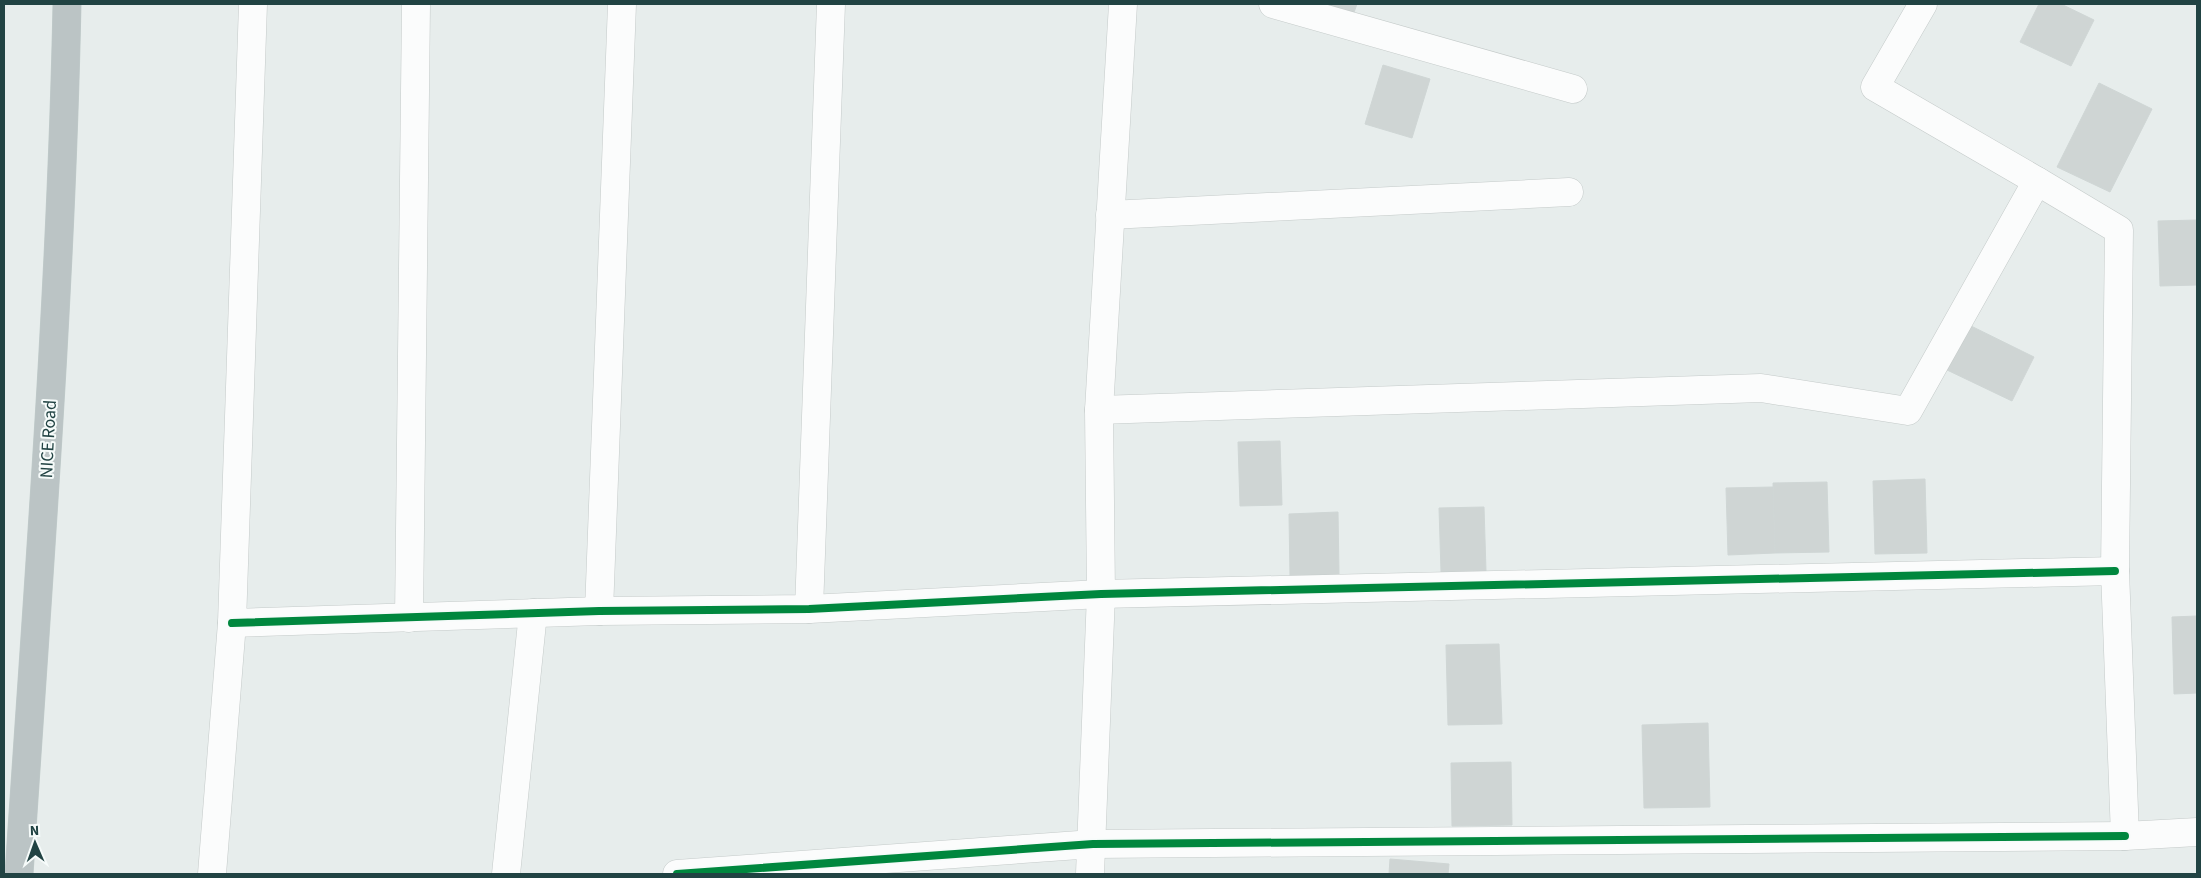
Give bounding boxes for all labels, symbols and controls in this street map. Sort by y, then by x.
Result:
street label: NICE Road [34,399,63,479]
north arrow [10,818,60,868]
text: N [30,821,40,841]

